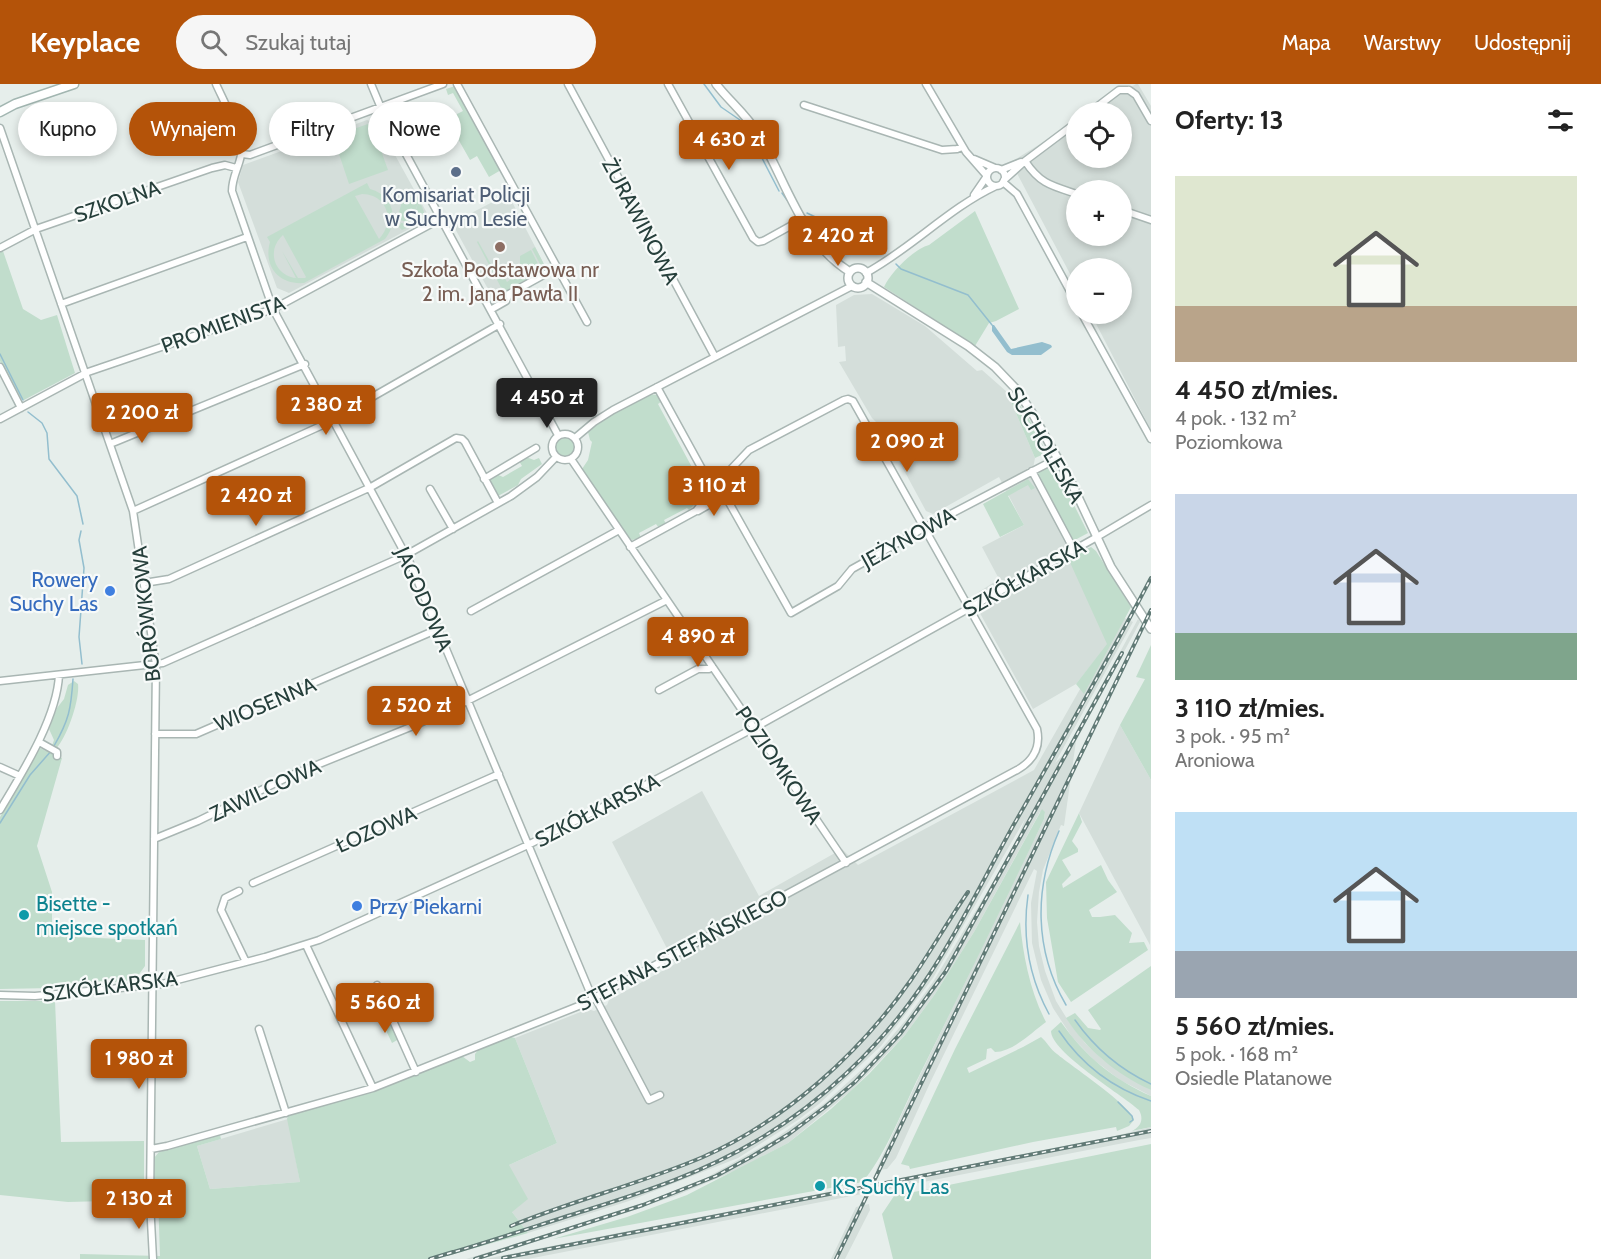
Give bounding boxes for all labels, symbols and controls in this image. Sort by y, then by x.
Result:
search box [176,15,596,69]
text: Keyplace [30,25,140,59]
icon: search [197,26,230,59]
text: Szukaj tutaj [245,29,351,56]
text: Mapa [1282,30,1331,55]
text: Warstwy [1364,30,1441,55]
text: Udostępnij [1474,30,1571,55]
chip: Kupno [18,102,117,156]
chip: Wynajem [129,102,257,156]
chip: Filtry [269,102,356,156]
chip: Nowe [368,102,461,156]
map controls [1066,102,1132,324]
button: locate [1066,102,1132,168]
text: Oferty: 13 [1175,104,1283,136]
icon: filters [1544,104,1577,137]
pin: 4 630 zł [667,120,791,171]
text: 4 630 zł [693,127,765,151]
street label: ŻURAWINOWA [597,154,685,289]
marker: Komisariat Policji w Suchym Lesie [449,165,463,179]
street label: SZKOLNA [71,175,163,227]
button: + [1066,180,1132,246]
place label: Komisariat Policji w Suchym Lesie [382,182,530,231]
icon: home [1322,215,1430,323]
pin: 2 420 zł [776,216,900,267]
text: 2 420 zł [802,223,874,247]
marker: Szkoła Podstawowa nr 2 im. Jana Pawła II [493,240,507,254]
place label: Szkoła Podstawowa nr 2 im. Jana Pawła II [401,257,599,306]
button: − [1066,258,1132,324]
street label: PROMIENISTA [158,290,288,358]
text: 4 450 zł/mies. [1175,374,1338,406]
pin: 4 450 zł [485,378,609,429]
street label: SUCHOLESKA [1003,382,1090,508]
pin: 2 380 zł [264,385,388,436]
text: 4 450 zł [510,385,584,409]
text: 2 380 zł [290,392,362,416]
pin: 2 200 zł [80,393,204,444]
text: 2 200 zł [106,400,178,424]
text: 4 pok. · 132 m² [1175,406,1297,430]
pin: 2 090 zł [845,422,969,473]
text: 2 090 zł [870,429,944,453]
text: Poziomkowa [1175,430,1283,454]
pin: 3 110 zł [652,466,776,517]
text: 3 110 zł [682,473,746,497]
pin: 2 420 zł [194,476,318,527]
text: 2 420 zł [220,483,292,507]
street label: JEŻYNOWA [856,502,959,574]
icon: home [1322,533,1430,641]
street label: SZKÓŁKARSKA [958,534,1090,622]
street label: JAGODOWA [389,542,458,655]
street label: BORÓWKOWA [126,545,166,683]
place label: Rowery Suchy Las [10,567,98,616]
marker: Rowery Suchy Las [103,584,117,598]
pin: 4 890 zł [636,617,760,668]
text: 4 890 zł [661,624,735,648]
street label: WIOSENNA [211,671,320,737]
pin: 2 520 zł [354,686,478,737]
text: 3 110 zł/mies. [1175,692,1325,724]
text: 2 520 zł [381,693,451,717]
street label: POZIOMKOWA [730,701,828,829]
text: 3 pok. · 95 m² [1175,724,1290,748]
text: Aroniowa [1175,748,1255,772]
street label: ZAWILCOWA [206,753,325,827]
street label: SZKÓŁKARSKA [531,768,663,852]
street label: ŁOZOWA [332,800,420,858]
icon: home [1322,851,1430,959]
street label: STEFANA STEFAŃSKIEGO [573,884,791,1016]
place label: Bisette - miejsce spotkań [36,891,178,941]
place label: Przy Piekarni [369,894,482,919]
marker: Przy Piekarni [350,899,364,913]
marker: Bisette - miejsce spotkań [17,908,31,922]
street label: SZKÓŁKARSKA [41,965,179,1007]
pin: 5 560 zł [323,983,447,1034]
text: 5 560 zł [350,990,420,1014]
text: 5 560 zł/mies. [1175,1010,1334,1042]
pin: 1 980 zł [77,1039,201,1090]
text: 5 pok. · 168 m² [1175,1042,1298,1066]
text: 1 980 zł [105,1046,173,1070]
text: Osiedle Platanowe [1175,1066,1332,1090]
place label: KS Suchy Las [832,1174,949,1199]
pin: 2 130 zł [77,1179,201,1230]
marker: KS Suchy Las [813,1179,827,1193]
text: 2 130 zł [106,1186,172,1210]

